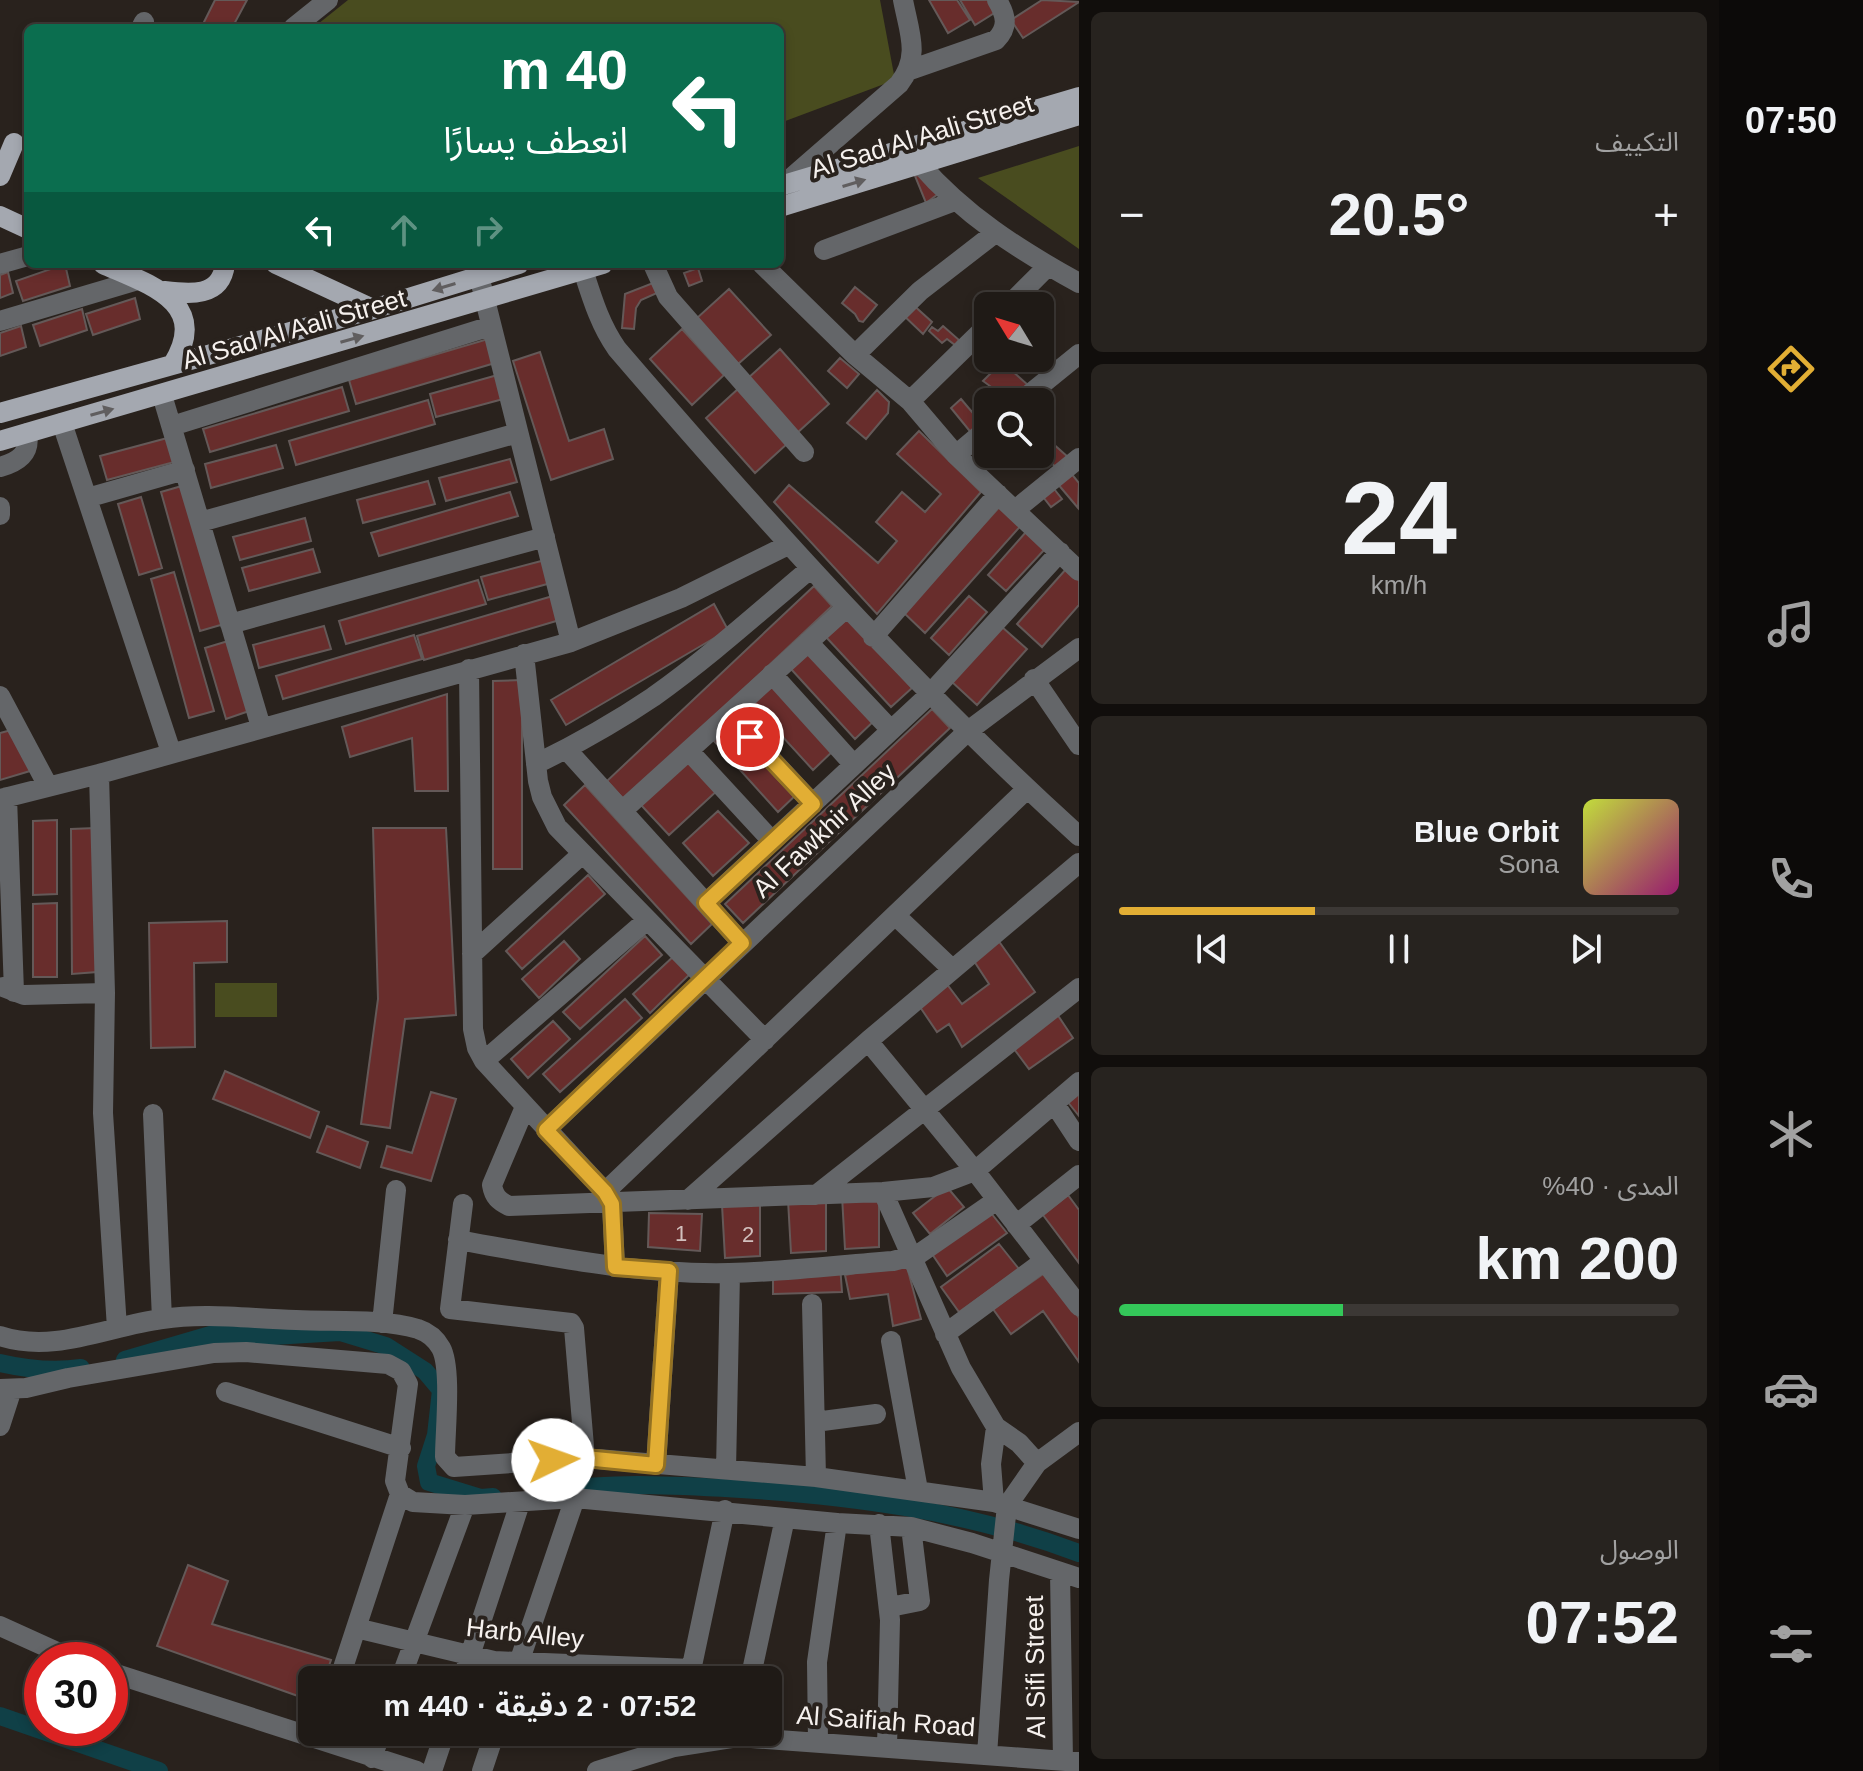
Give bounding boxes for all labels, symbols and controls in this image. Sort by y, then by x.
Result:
text: 40 m [500,38,628,101]
icon: left [656,56,760,160]
street label: Al Sad Al Aali Street [807,88,1038,184]
text: 07:50 [1745,100,1837,141]
text: انعطف يسارًا [443,120,628,161]
text: التكييف [1595,127,1679,157]
one-way arrow [843,177,867,189]
text: 20.5° [1329,181,1469,248]
text: − [1119,190,1145,239]
text: + [1653,190,1679,239]
icon: left [298,208,342,252]
icon: ahead [382,208,426,252]
icon: right [466,208,510,252]
one-way arrow [432,281,456,294]
street label: Al Sad Al Aali Street [179,282,410,375]
north arrow [974,292,1054,372]
map controls [974,292,1054,468]
one-way arrow [339,333,364,345]
icon: directions [1763,341,1819,397]
button: search [974,388,1054,468]
one-way arrow [90,405,114,418]
text: 24 [1341,460,1457,576]
text: km/h [1371,570,1427,600]
icon: music [1763,596,1819,652]
pin [716,703,784,771]
icon: arrive [728,715,772,759]
street label: Al Fawkhir Alley [747,756,901,904]
text: Blue Orbit [1414,815,1559,848]
text: Sona [1498,849,1559,879]
icon: phone [1763,851,1819,907]
icon: previous [1190,927,1234,971]
icon: pause [1377,927,1421,971]
icon: next [1564,927,1608,971]
icon: climate [1763,1106,1819,1162]
text: المدى · 40% [1542,1171,1679,1201]
house number: 1 [675,1221,687,1246]
house number: 2 [742,1222,754,1247]
text: 200 km [1476,1225,1679,1292]
icon: car [1763,1361,1819,1417]
position arrow [511,1418,595,1502]
text: الوصول [1600,1535,1679,1565]
text: 07:52 [1526,1589,1679,1656]
street label: Al Sifi Street [1019,1594,1051,1739]
street label: Harb Alley [465,1612,585,1654]
icon: filters [1763,1616,1819,1672]
speed limit sign: 30 [24,1642,128,1746]
text: 07:52 · 2 دقيقة · 440 m [384,1689,696,1722]
street label: Al Saifiah Road [796,1700,976,1742]

